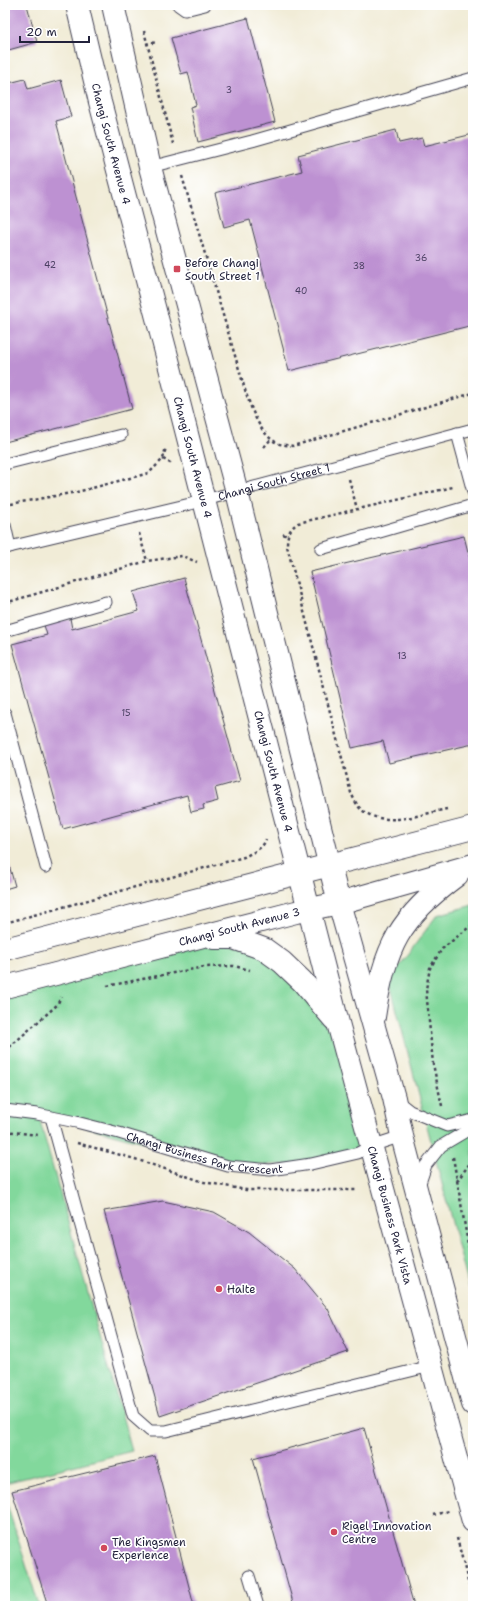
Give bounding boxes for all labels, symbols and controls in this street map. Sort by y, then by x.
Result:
scale bar [20,18,89,44]
text: 20 m [26,24,57,40]
street label: Changi South Avenue 4 [88,82,134,206]
house number: 3 [226,84,232,96]
house number: 36 [415,252,427,264]
place label: Before Changi South Street 1 [185,256,260,284]
house number: 42 [44,259,56,271]
house number: 38 [353,260,365,272]
marker: Before Changi South Street 1 [172,264,182,274]
house number: 40 [295,285,307,297]
street label: Changi South Avenue 4 [170,395,216,520]
street label: Changi South Street 1 [216,460,332,504]
house number: 13 [397,650,407,662]
house number: 15 [121,707,131,719]
street label: Changi South Avenue 4 [251,709,296,834]
street label: Changi South Avenue 3 [177,904,301,949]
street label: Changi Business Park Crescent [124,1128,284,1178]
street label: Changi Business Park Vista [364,1144,416,1286]
place label: Haite [227,1282,255,1297]
marker: Haite [214,1284,224,1294]
place label: Rigel Innovation Centre [342,1519,432,1547]
marker: Rigel Innovation Centre [329,1527,339,1537]
place label: The Kingsmen Experience [112,1535,186,1563]
marker: The Kingsmen Experience [99,1543,109,1553]

